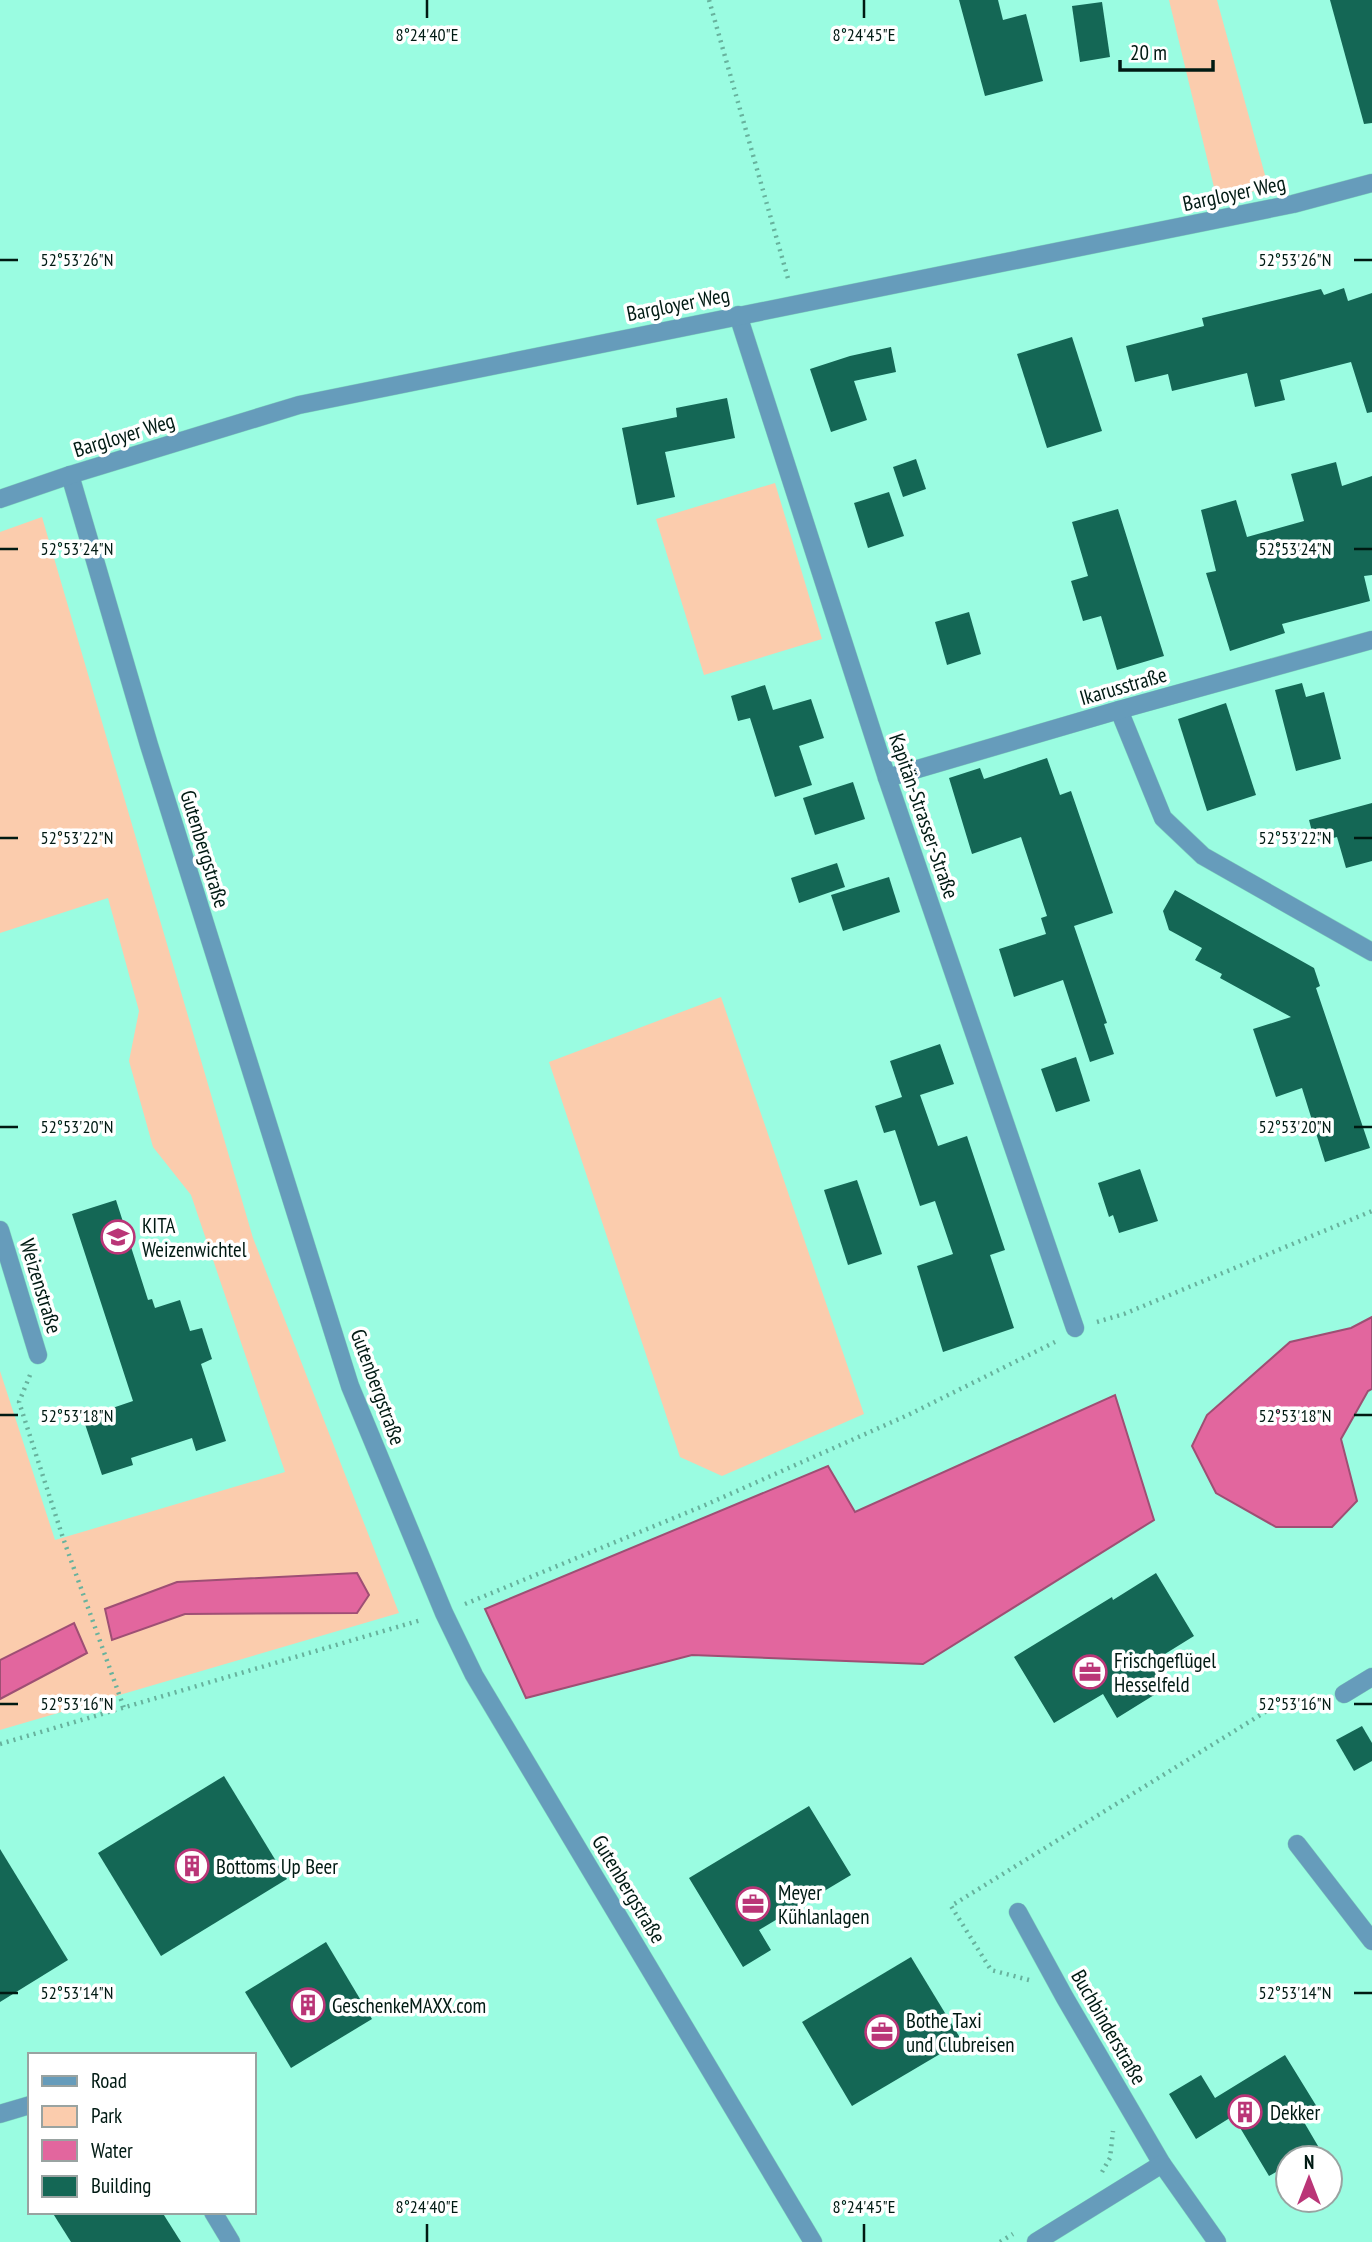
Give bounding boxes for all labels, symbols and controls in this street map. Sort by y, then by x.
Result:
text: 8°24'40"E [396,23,458,46]
text: 8°24'45"E [833,23,895,46]
scale bar [1120,28,1213,72]
text: 20 m [1130,39,1167,66]
street label: Bargloyer Weg [1180,169,1288,217]
text: 52°53'26"N [41,248,113,271]
text: 52°53'26"N [1259,248,1331,271]
street label: Bargloyer Weg [624,281,732,327]
street label: Bargloyer Weg [70,407,178,463]
text: 52°53'24"N [41,537,113,560]
text: 52°53'24"N [1259,537,1331,560]
street label: Ikarusstraße [1076,661,1170,711]
street label: Kapitän-Strasser-Straße [883,730,965,902]
street label: Gutenbergstraße [174,787,236,911]
text: 52°53'22"N [41,826,113,849]
text: 52°53'22"N [1259,826,1331,849]
text: 52°53'20"N [41,1115,113,1138]
text: 52°53'20"N [1259,1115,1331,1138]
place label: KITA Weizenwichtel [142,1212,247,1263]
school or university icon: KITA Weizenwichtel [99,1218,137,1256]
street label: Weizenstraße [14,1235,68,1337]
street label: Gutenbergstraße [345,1325,411,1449]
text: 52°53'18"N [41,1404,113,1427]
text: 52°53'18"N [1259,1404,1331,1427]
place label: Frischgeflügel Hesselfeld [1114,1647,1216,1698]
office icon: Frischgeflügel Hesselfeld [1071,1653,1109,1691]
text: 52°53'16"N [41,1692,113,1715]
text: 52°53'16"N [1259,1692,1331,1715]
street label: Gutenbergstraße [586,1830,672,1948]
building icon: Bottoms Up Beer [173,1847,211,1885]
place label: Bottoms Up Beer [216,1853,338,1880]
place label: Meyer Kühlanlagen [778,1879,869,1930]
office icon: Meyer Kühlanlagen [734,1885,772,1923]
street label: Buchbinderstraße [1065,1965,1153,2089]
text: 52°53'14"N [41,1981,113,2004]
text: 52°53'14"N [1259,1981,1331,2004]
building icon: GeschenkeMAXX.com [289,1986,327,2024]
place label: GeschenkeMAXX.com [332,1992,486,2019]
place label: Bothe Taxi und Clubreisen [906,2007,1015,2058]
office icon: Bothe Taxi und Clubreisen [863,2013,901,2051]
legend [28,2053,256,2214]
text: Road [91,2067,127,2094]
building icon: Dekker [1226,2093,1264,2131]
place label: Dekker [1270,2099,1320,2126]
text: Park [91,2102,122,2129]
text: Water [91,2137,133,2164]
north arrow [1274,2144,1344,2214]
text: N [1304,2150,1314,2174]
text: Building [91,2172,151,2199]
text: 8°24'40"E [396,2195,458,2218]
text: 8°24'45"E [833,2195,895,2218]

